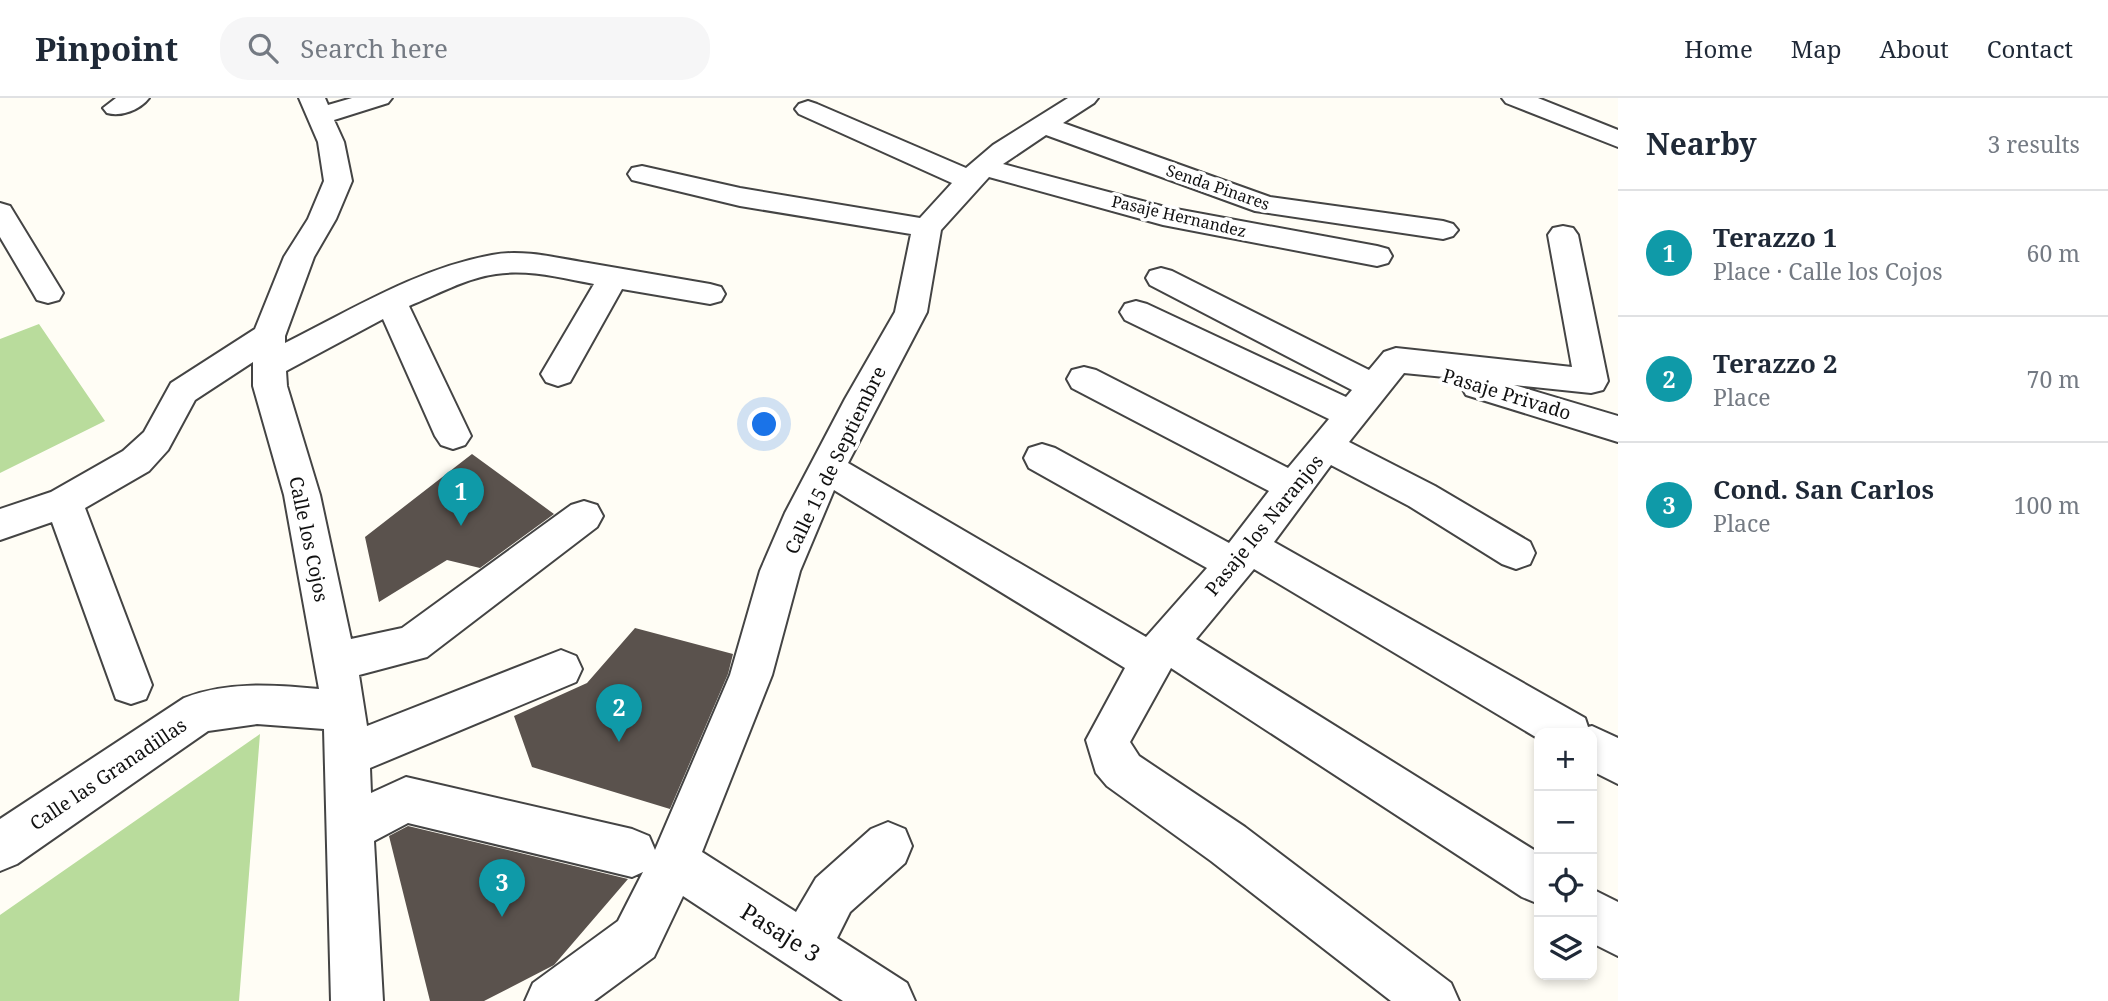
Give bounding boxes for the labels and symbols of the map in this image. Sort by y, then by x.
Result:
street label: Senda Pinares [1163,159,1273,215]
street label: Pasaje Hernandez [1110,190,1248,242]
street label: Calle 15 de Septiembre [778,362,892,558]
street label: Pasaje Privado [1440,362,1574,426]
your location [747,407,781,441]
street label: Pasaje los Naranjos [1199,449,1329,601]
pin: 1 [438,468,484,526]
street label: Calle los Cojos [283,474,335,604]
pin: 2 [596,684,642,742]
street label: Calle las Granadillas [24,712,192,836]
pin: 3 [479,859,525,917]
street label: Pasaje 3 [735,895,827,969]

